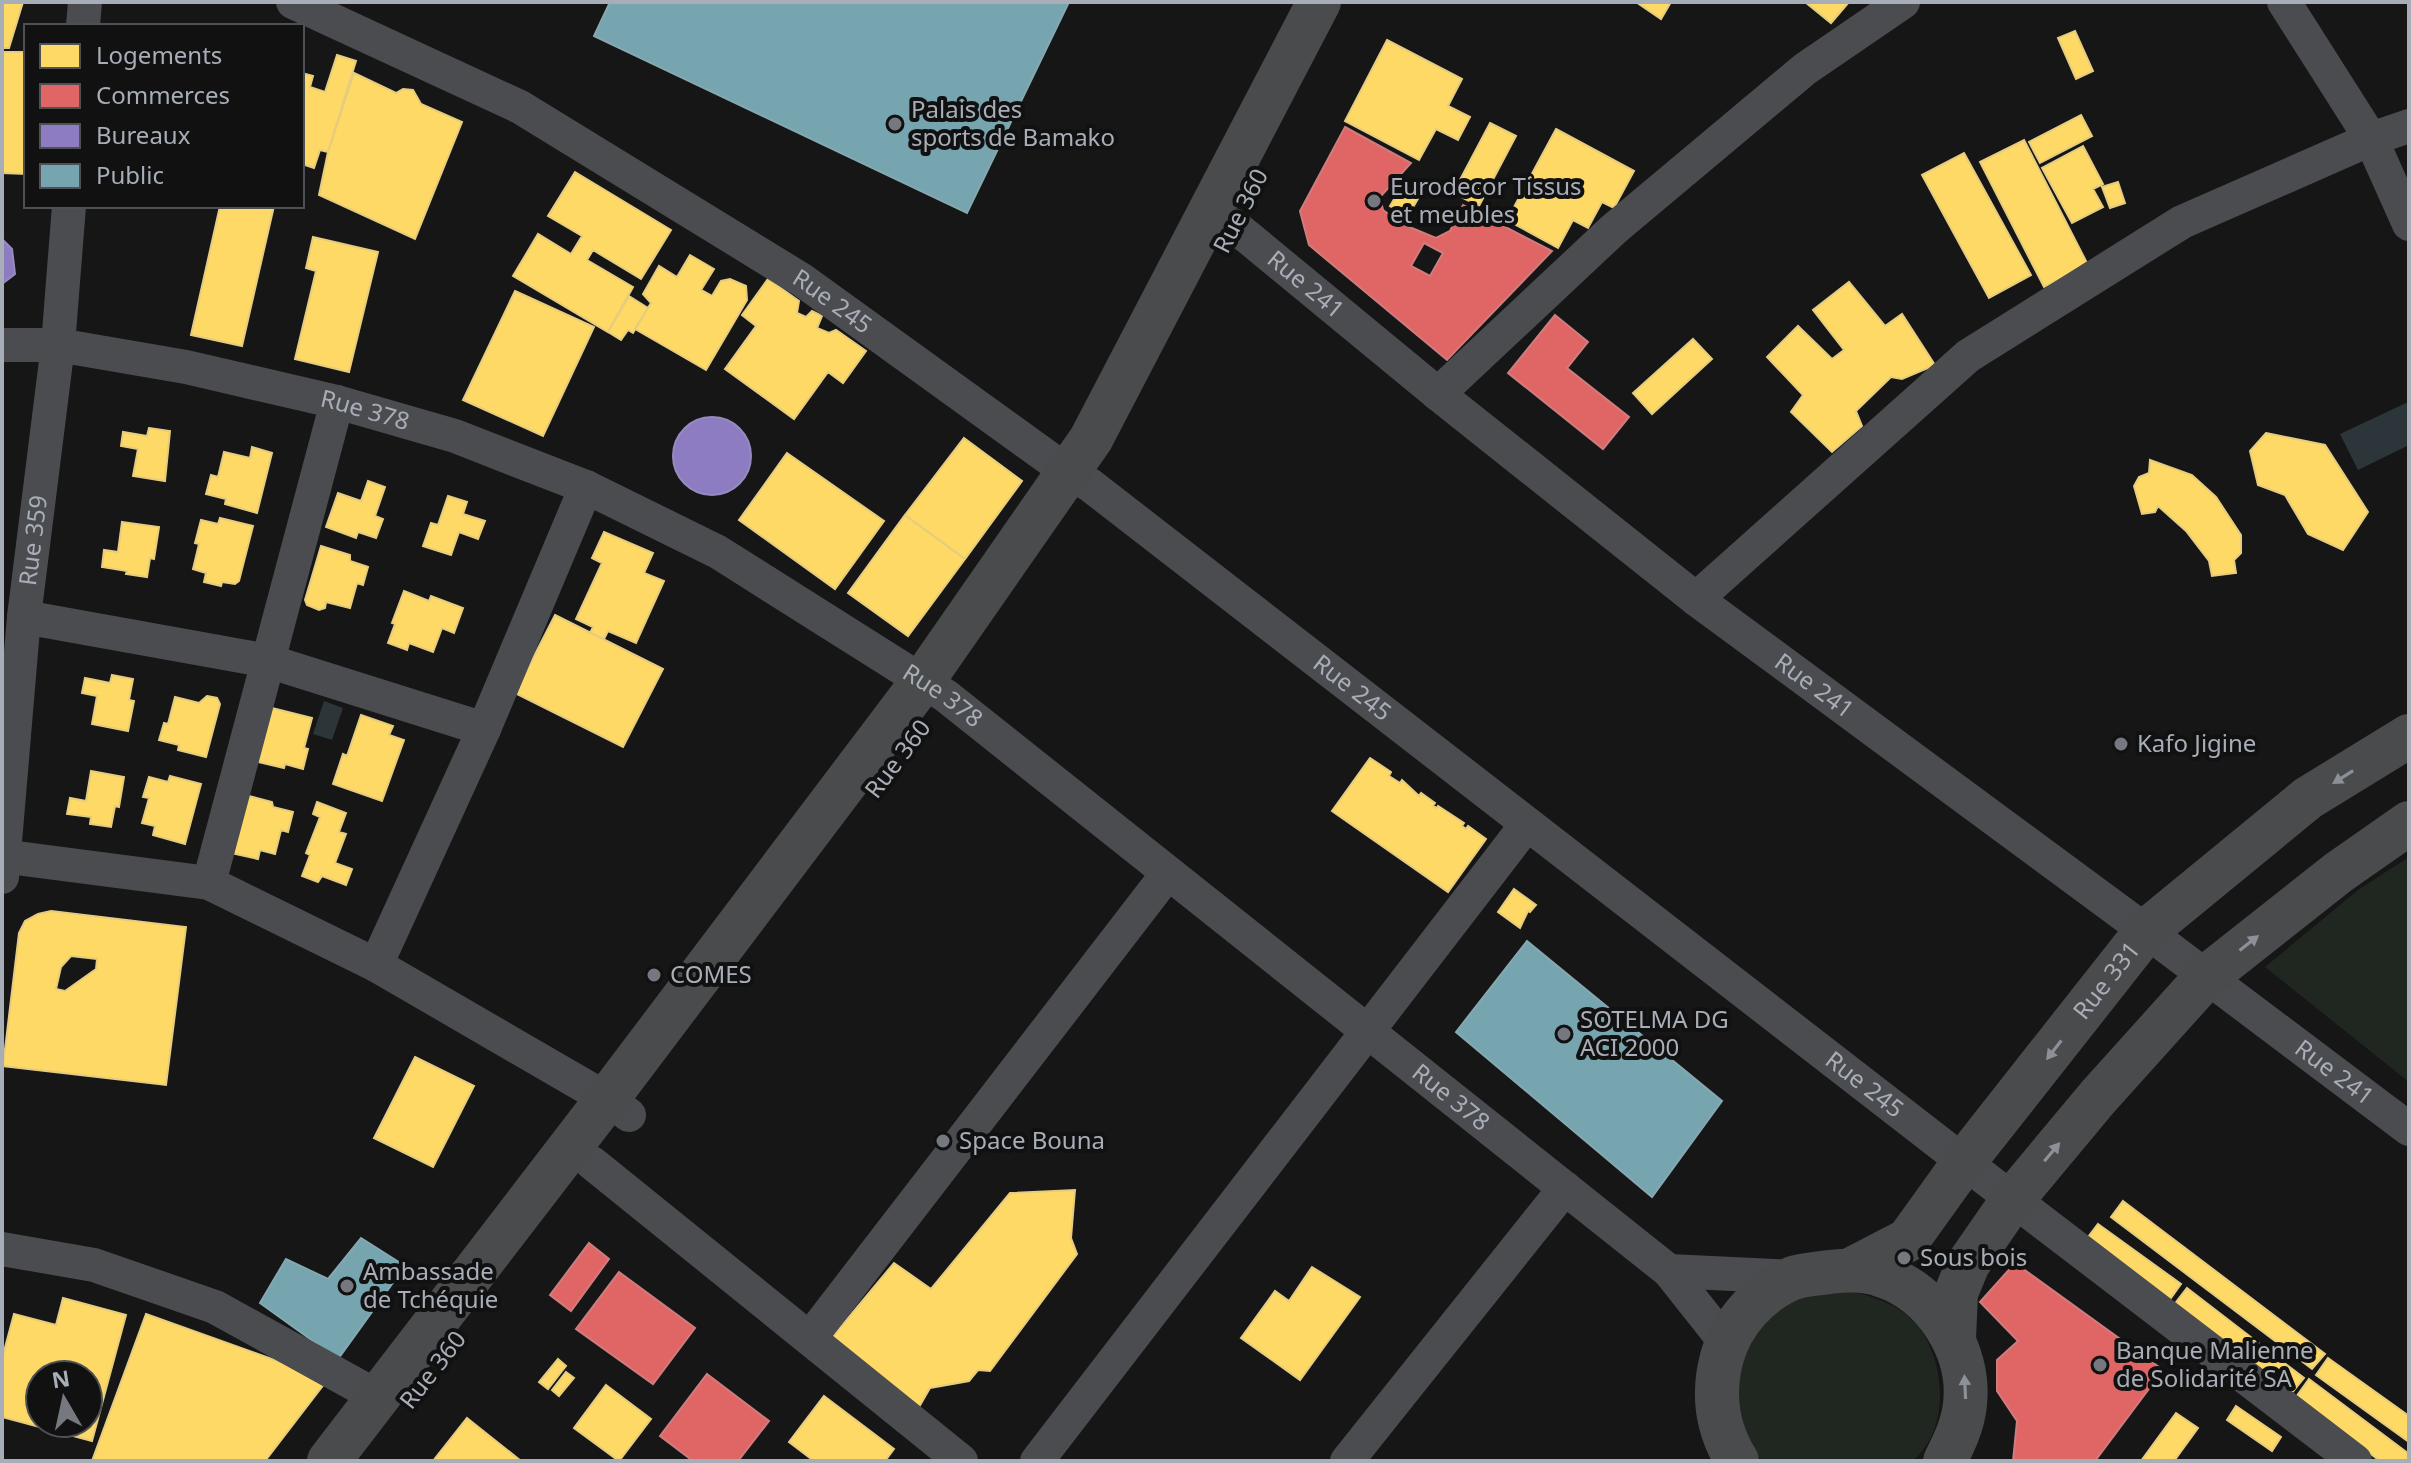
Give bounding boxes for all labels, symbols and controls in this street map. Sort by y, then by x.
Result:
legend [24,24,304,208]
text: Logements [96,38,222,71]
text: Commerces [96,78,230,111]
place label: Palais des sports de Bamako [911,92,1115,153]
marker: Palais des sports de Bamako [886,115,904,133]
text: Bureaux [96,118,191,151]
text: Public [96,158,164,191]
street label: Rue 360 [1204,162,1275,258]
place label: Eurodecor Tissus et meubles [1390,169,1581,230]
marker: Eurodecor Tissus et meubles [1365,192,1383,210]
street label: Rue 241 [1261,242,1352,325]
street label: Rue 245 [787,260,879,340]
street label: Rue 378 [318,381,414,437]
street label: Rue 359 [10,493,54,587]
street label: Rue 241 [1769,645,1861,725]
street label: Rue 245 [1307,646,1399,728]
street label: Rue 378 [897,655,990,734]
street label: Rue 360 [856,712,937,804]
place label: Kafo Jigine [2137,726,2256,759]
marker: Kafo Jigine [2112,735,2130,753]
one-way arrow [2332,769,2353,784]
street label: Rue 331 [2065,934,2147,1026]
one-way arrow [2239,935,2259,952]
place label: COMES [670,957,752,990]
marker: COMES [645,966,663,984]
place label: SOTELMA DG ACI 2000 [1580,1002,1729,1063]
marker: SOTELMA DG ACI 2000 [1555,1025,1573,1043]
street label: Rue 241 [2289,1031,2381,1112]
one-way arrow [2047,1039,2063,1060]
street label: Rue 245 [1819,1043,1911,1124]
street label: Rue 378 [1406,1055,1497,1137]
place label: Space Bouna [959,1123,1105,1156]
marker: Space Bouna [934,1132,952,1150]
one-way arrow [2043,1142,2060,1162]
place label: Sous bois [1920,1240,2027,1273]
marker: Sous bois [1895,1249,1913,1267]
place label: Ambassade de Tchéquie [363,1254,498,1315]
marker: Ambassade de Tchéquie [338,1277,356,1295]
street label: Rue 360 [391,1323,473,1415]
place label: Banque Malienne de Solidarité SA [2116,1333,2314,1394]
marker: Banque Malienne de Solidarité SA [2091,1356,2109,1374]
north arrow [24,1359,104,1439]
text: N [50,1362,72,1394]
one-way arrow [1958,1374,1971,1399]

